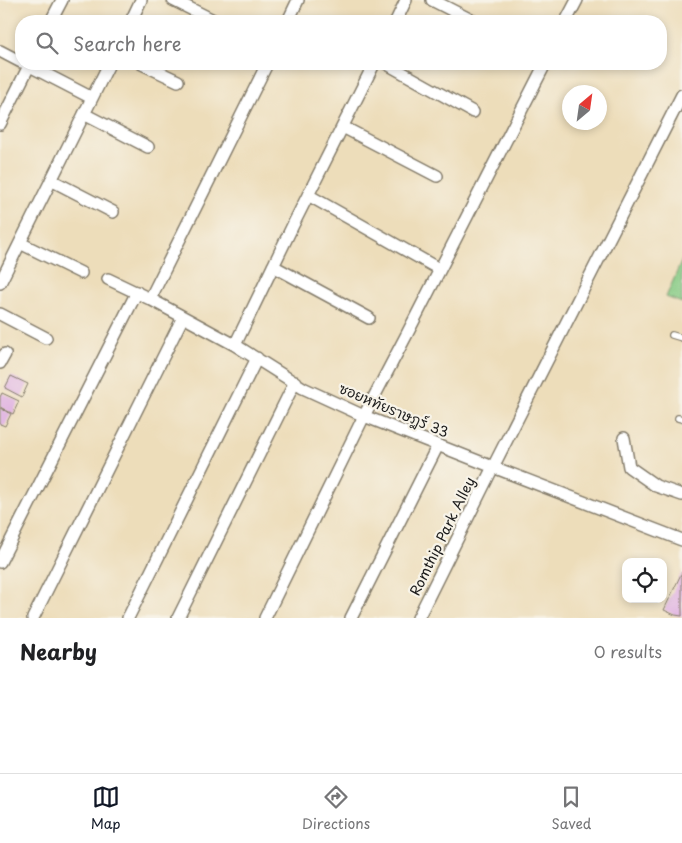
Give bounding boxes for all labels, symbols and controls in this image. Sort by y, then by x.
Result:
search box [15,15,667,70]
icon: search [33,29,61,57]
text: Search here [73,29,182,57]
north arrow [562,85,607,130]
street label: ซอยหทัยราษฎร์ 33 [336,377,452,443]
street label: Romthip Park Alley [404,473,480,599]
map controls [622,558,667,603]
button: locate [622,558,667,603]
text: Nearby [20,635,97,667]
text: 0 results [594,639,662,663]
tab: Map [91,783,121,834]
tab: Directions [302,783,370,834]
tab: Saved [552,783,591,834]

